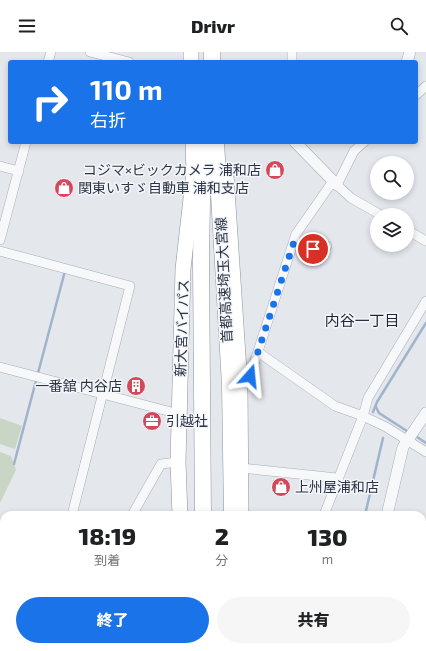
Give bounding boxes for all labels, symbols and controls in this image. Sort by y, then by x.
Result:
icon: menu [16,15,38,37]
text: Drivr [191,15,235,37]
icon: search [388,15,410,37]
text: 110 m [90,72,163,106]
icon: right [24,76,76,128]
text: 右折 [90,109,126,131]
map controls [370,156,414,252]
button: search [370,156,414,200]
shop icon: コジマ×ビックカメラ 浦和店 [264,159,286,181]
place label: コジマ×ビックカメラ 浦和店 [83,161,261,178]
shop icon: 関東いすゞ自動車 浦和支店 [53,177,75,199]
place label: 関東いすゞ自動車 浦和支店 [78,179,249,196]
button: layers [370,208,414,252]
street label: 首都高速埼玉大宮線 [212,217,235,343]
pin [296,232,330,266]
icon: arrive [302,238,324,260]
street label: 新大宮バイパス [171,279,192,377]
district label: 内谷一丁目 [324,311,400,329]
position arrow [229,355,271,397]
building icon: 一番舘 内谷店 [125,375,147,397]
place label: 一番舘 内谷店 [35,377,122,394]
office icon: 引越社 [141,410,163,432]
place label: 引越社 [166,412,208,429]
shop icon: 上州屋浦和店 [270,476,292,498]
place label: 上州屋浦和店 [295,478,379,495]
text: 18:19 [79,521,136,550]
text: 2 [215,521,229,550]
text: 130 [307,522,347,551]
text: m [322,551,333,567]
text: 到着 [94,552,120,568]
text: 分 [215,552,228,568]
button: 終了 [16,597,209,643]
button: 共有 [217,597,410,643]

